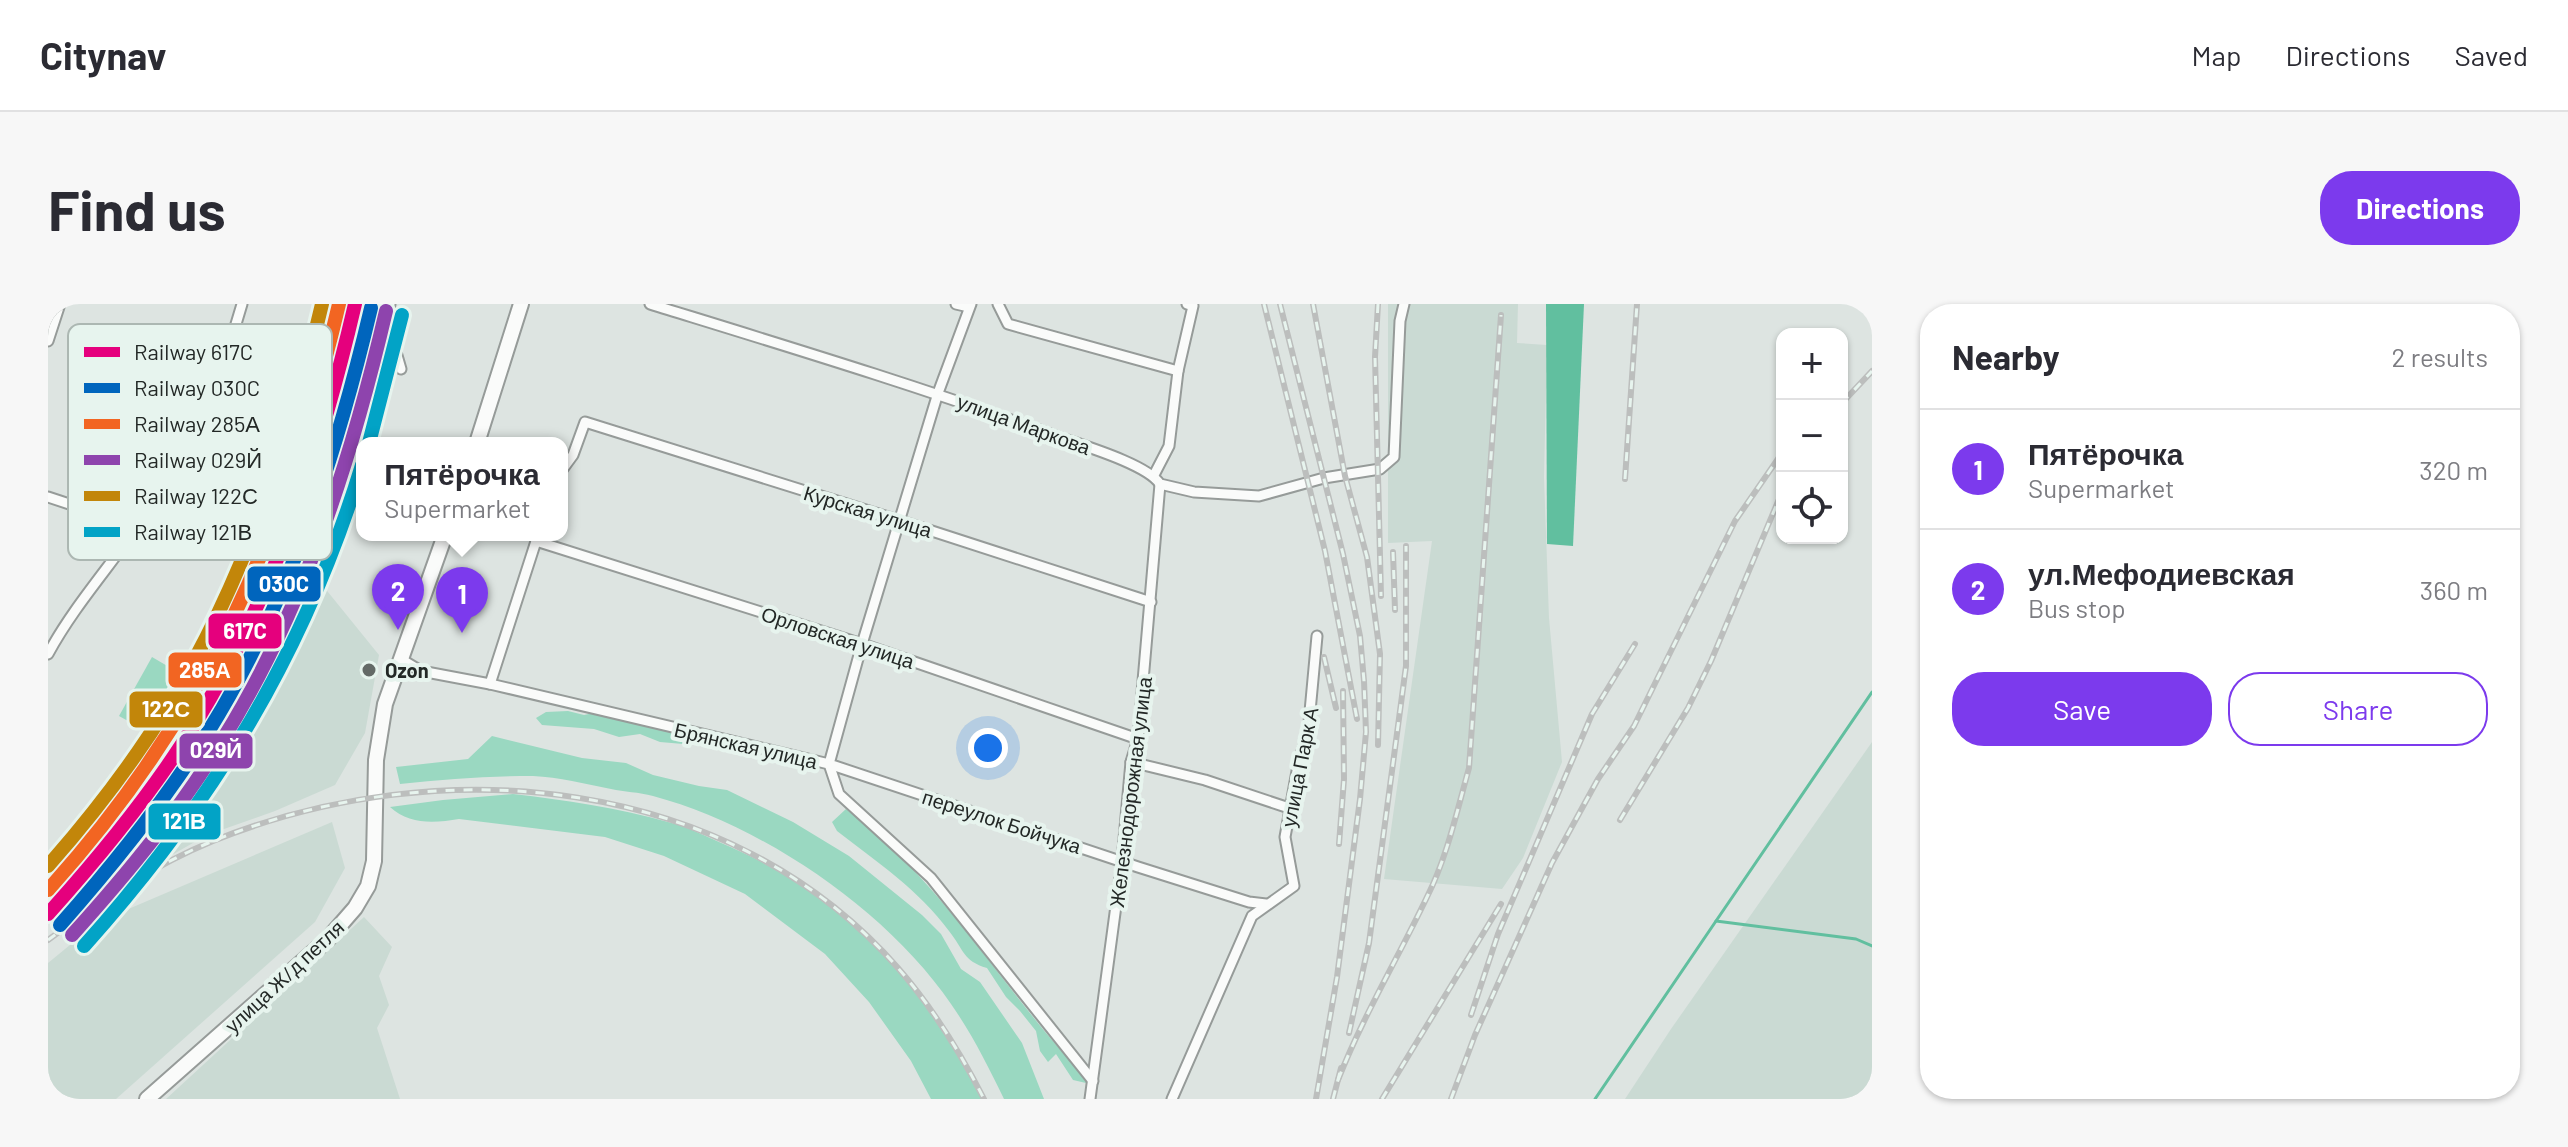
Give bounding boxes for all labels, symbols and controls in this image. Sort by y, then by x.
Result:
text: Citynav [40,32,166,78]
text: Map [2192,38,2241,72]
text: Directions [2285,38,2411,72]
text: Saved [2455,38,2528,72]
button: Directions [2320,171,2520,245]
text: Find us [48,175,226,242]
legend [68,324,332,560]
map controls [1776,328,1848,544]
button: + [1776,328,1848,400]
text: Nearby [1952,336,2060,377]
text: Railway 617C [134,338,253,364]
text: 2 results [2392,341,2488,372]
text: Railway 030C [134,374,260,400]
street label: улица Маркова [954,389,1095,459]
button: − [1776,400,1848,472]
text: Railway 285А [134,410,260,436]
text: Пятёрочка [2028,435,2183,471]
popup [356,437,568,541]
text: Railway 029Й [134,446,262,472]
text: 1 [1973,454,1983,485]
text: 320 m [2419,454,2488,485]
text: Пятёрочка [384,455,540,491]
button: locate [1776,472,1848,544]
text: Supermarket [2028,472,2175,503]
street label: Курская улица [801,480,936,542]
text: Railway 122С [134,482,258,508]
text: Supermarket [384,492,531,523]
text: Railway 121В [134,518,252,544]
text: ул.Мефодиевская [2028,555,2295,591]
pin: 2 [372,564,424,630]
line badge: 030C [246,565,322,603]
pin: 1 [436,567,488,633]
text: 030C [259,570,309,596]
text: 2 [1971,574,1985,605]
text: 360 m [2420,574,2488,605]
text: Bus stop [2028,592,2126,623]
street label: Орловская улица [758,601,918,673]
line badge: 617C [207,612,283,650]
text: 617C [223,617,267,643]
line badge: 285А [167,651,243,689]
text: 285А [179,656,231,682]
place label: Ozon [385,658,429,682]
marker: Ozon [360,661,378,679]
button: Save [1952,672,2212,746]
button: Share [2228,672,2488,746]
street label: Железнодорожная улица [1104,674,1156,909]
line badge: 122С [128,690,204,729]
text: 122С [142,695,190,721]
street label: улица Парк А [1276,704,1323,829]
street label: Брянская улица [672,717,821,773]
your location [968,728,1008,768]
line badge: 029Й [178,732,254,770]
text: 029Й [190,736,242,762]
street label: переулок Бойчука [920,784,1085,858]
line badge: 121В [147,802,222,841]
text: 121В [162,807,206,833]
street label: улица Ж/д петля [220,915,348,1037]

